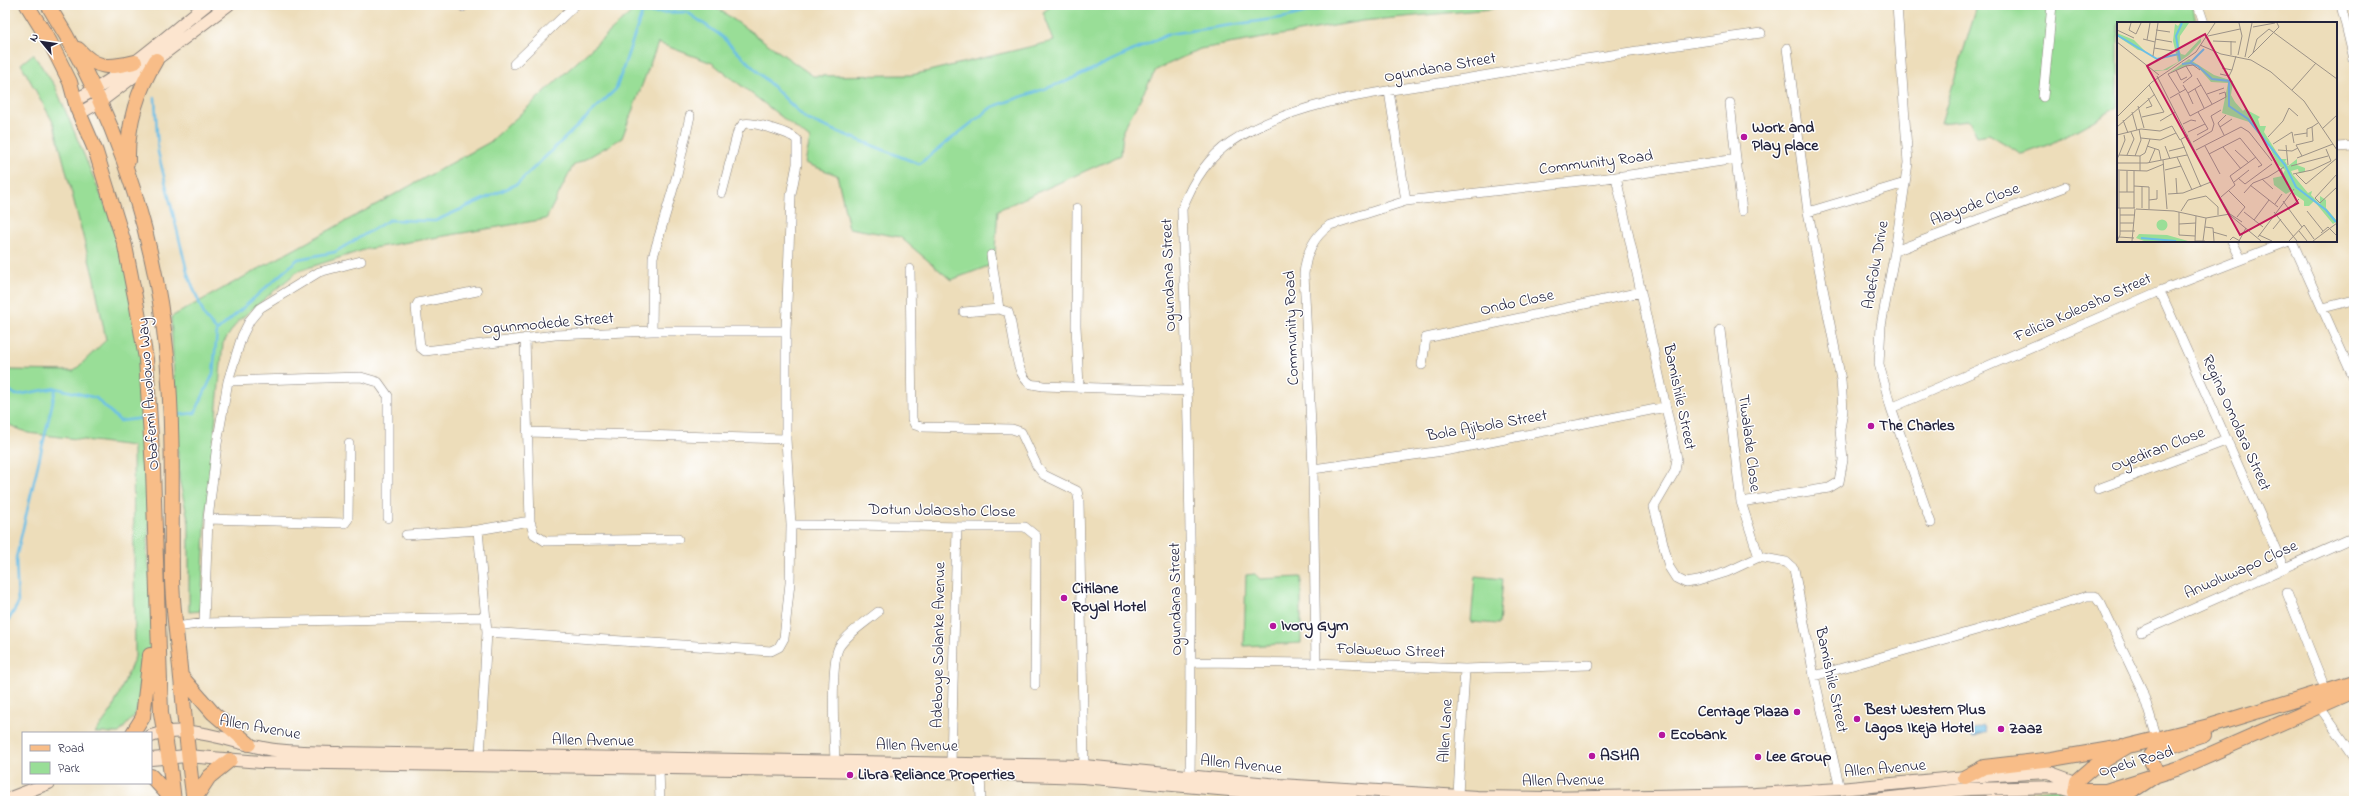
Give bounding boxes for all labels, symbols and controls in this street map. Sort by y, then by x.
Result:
north arrow [22,22,62,62]
inset map [2117,22,2337,242]
text: N [25,31,43,45]
street label: Ogundana Street [1382,46,1498,90]
place label: Work and Play place [1752,116,1819,159]
marker: Work and Play place [1739,132,1749,142]
street label: Community Road [1538,144,1654,182]
street label: Alayode Close [1927,177,2024,233]
street label: Ogundana Street [1155,217,1183,332]
street label: Adefolu Drive [1856,218,1896,311]
street label: Felicia Koleosho Street [2010,267,2156,349]
street label: Community Road [1278,270,1306,386]
street label: Ondo Close [1478,283,1557,323]
street label: Ogunmodede Street [481,306,615,342]
street label: Obafemi Awolowo Way [132,317,166,471]
street label: Bamishile Street [1656,341,1702,453]
street label: Regina Omolara Street [2195,351,2277,495]
street label: Tiwalade Close [1731,393,1767,494]
street label: Bola Ajibola Street [1424,403,1550,449]
place label: The Charles [1879,414,1955,438]
marker: The Charles [1866,421,1876,431]
street label: Oyediran Close [2107,421,2209,479]
street label: Dotun JolaOsho Close [867,498,1017,524]
street label: Anuoluwapo Close [2181,534,2302,606]
street label: Ogundana Street [1163,542,1189,656]
street label: Adeboye Solanke Avenue [926,561,952,728]
place label: Citilane Royal Hotel [1071,577,1147,620]
marker: Citilane Royal Hotel [1059,593,1069,603]
place label: Ivory Gym [1281,614,1349,639]
marker: Ivory Gym [1268,621,1278,631]
street label: Bamishile Street [1808,624,1854,736]
street label: Folawewo Street [1335,637,1446,665]
street label: Allen Lane [1432,698,1460,764]
place label: Best Western Plus Lagos Ikeja Hotel [1864,698,1986,741]
place label: Centage Plaza [1698,700,1789,725]
marker: Centage Plaza [1792,707,1802,717]
street label: Allen Avenue [217,709,303,747]
marker: Best Western Plus Lagos Ikeja Hotel [1852,714,1862,724]
place label: Zaaz [2009,717,2043,741]
place label: Ecobank [1670,723,1728,747]
marker: Zaaz [1996,724,2006,734]
street label: Allen Avenue [552,728,635,754]
marker: Ecobank [1657,730,1667,740]
legend [22,732,152,784]
street label: Allen Avenue [876,733,959,759]
text: Road [58,740,84,758]
street label: Opebi Road [2096,740,2176,784]
place label: ASHA [1600,744,1639,768]
place label: Lee Group [1766,745,1832,769]
street label: Allen Avenue [1199,749,1284,781]
marker: ASHA [1587,751,1597,761]
marker: Lee Group [1753,752,1763,762]
street label: Allen Avenue [1843,753,1928,785]
text: Park [58,760,80,778]
place label: Libra Reliance Properties [858,763,1015,787]
street label: Allen Avenue [1522,768,1605,794]
marker: Libra Reliance Properties [845,770,855,780]

